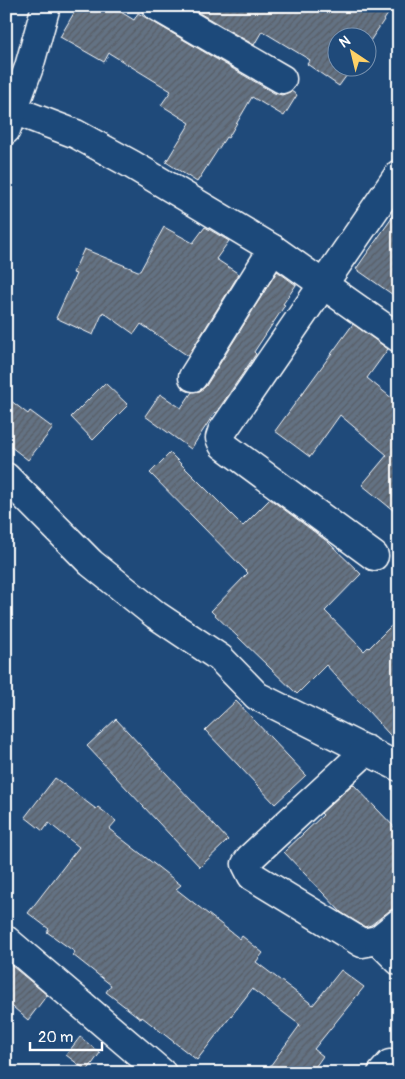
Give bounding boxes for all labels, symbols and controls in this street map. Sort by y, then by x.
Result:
north arrow [328,28,378,78]
text: N [336,32,354,51]
scale bar [30,1019,102,1051]
text: 20 m [38,1028,73,1047]

